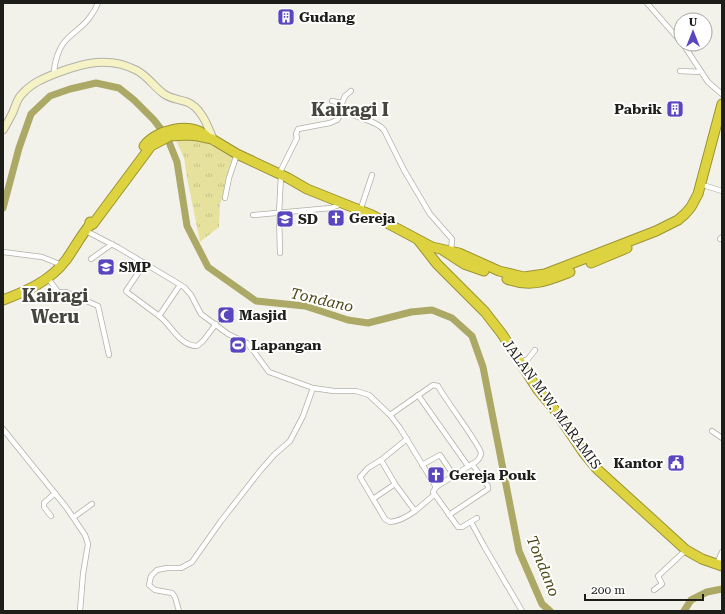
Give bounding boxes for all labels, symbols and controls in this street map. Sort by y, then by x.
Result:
building icon: Gudang [276,7,296,27]
place label: Gudang [299,9,355,25]
north arrow [673,12,713,52]
text: U [689,16,698,29]
district label: Kairagi I [311,99,389,120]
building icon: Pabrik [665,99,685,119]
place label: Pabrik [614,101,662,117]
church icon: Gereja [326,208,346,228]
school or university icon: SD [275,209,295,229]
place label: Gereja [349,210,396,226]
place label: SD [298,211,318,227]
school or university icon: SMP [96,257,116,277]
place label: SMP [119,259,151,275]
water label: Tondano [289,284,356,316]
district label: Kairagi Weru [22,285,88,327]
mosque icon: Masjid [216,305,236,325]
place label: Masjid [239,307,287,323]
sports icon: Lapangan [228,335,248,355]
street label: JALAN M.W. MARAMIS [499,336,605,472]
place label: Lapangan [251,337,322,353]
public building icon: Kantor [666,453,686,473]
place label: Kantor [614,455,664,471]
church icon: Gereja Pouk [426,465,446,485]
place label: Gereja Pouk [449,467,536,483]
water label: Tondano [523,533,563,599]
scale bar [585,576,703,602]
text: 200 m [591,583,625,597]

